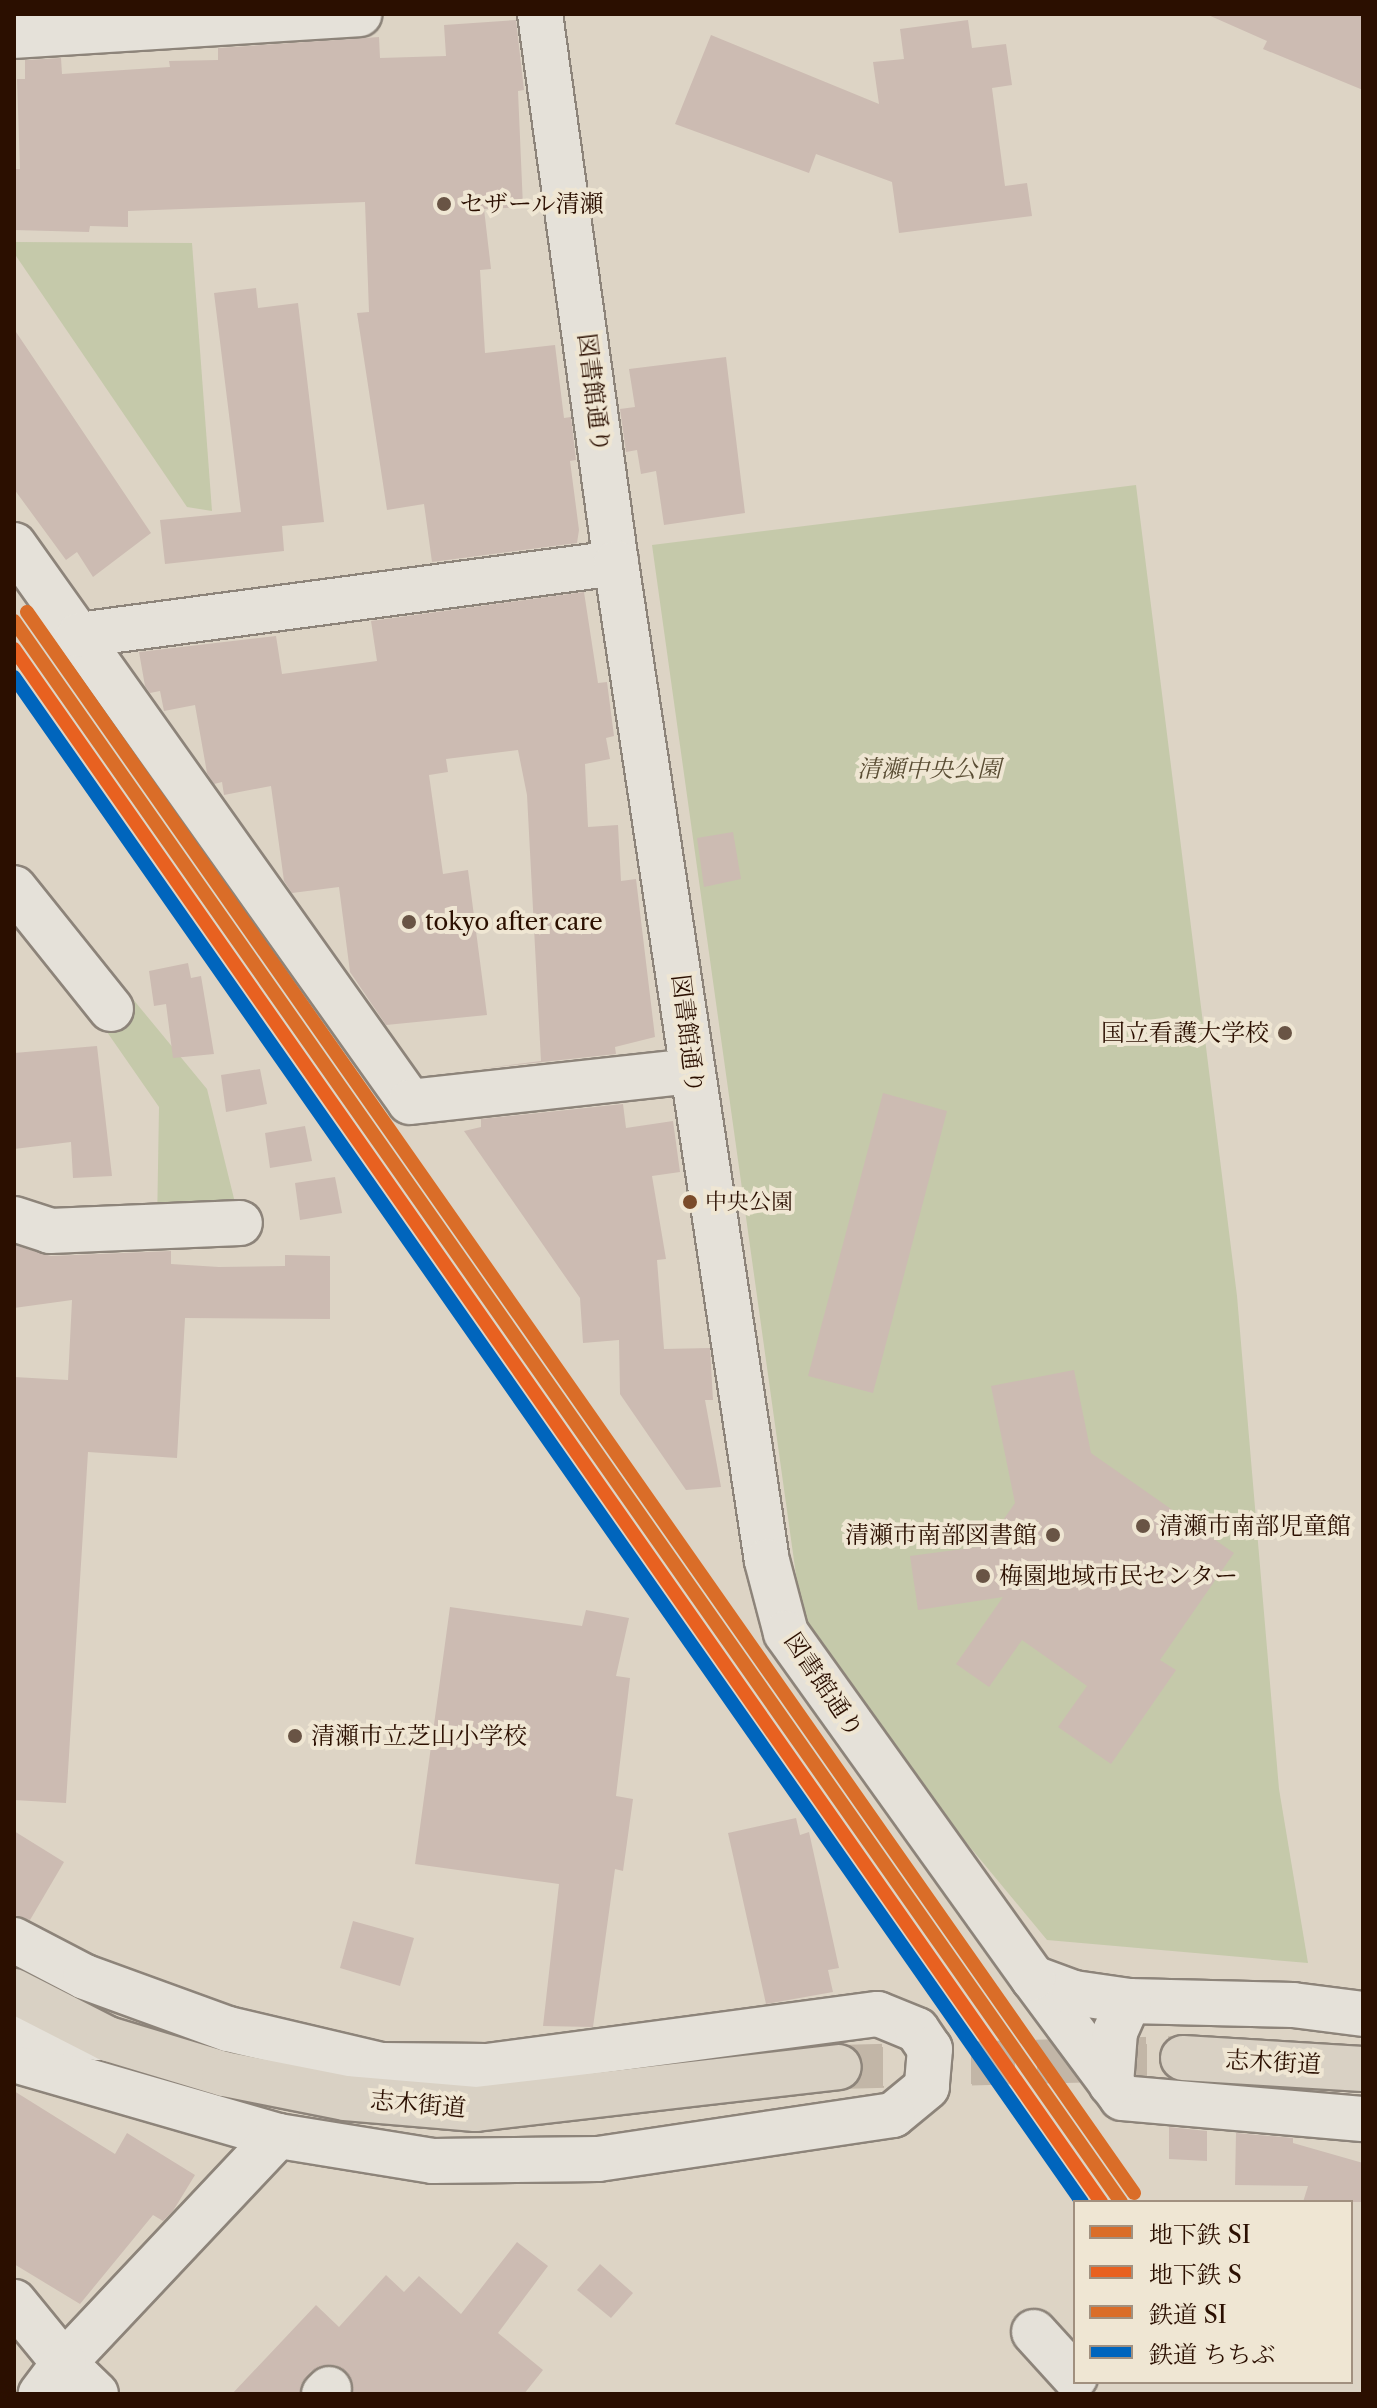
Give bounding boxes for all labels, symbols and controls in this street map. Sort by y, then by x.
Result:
place label: セザール清瀬 [460,190,604,218]
marker: セザール清瀬 [435,195,453,213]
street label: 図書館通り [572,332,616,454]
park label: 清瀬中央公園 [857,755,1001,783]
place label: tokyo after care [425,908,603,936]
marker: tokyo after care [400,913,418,931]
street label: 図書館通り [666,973,710,1095]
place label: 国立看護大学校 [1101,1019,1269,1047]
marker: 国立看護大学校 [1276,1024,1294,1042]
place label: 中央公園 [705,1189,793,1215]
marker: 中央公園 [682,1194,698,1210]
place label: 清瀬市南部児童館 [1159,1512,1351,1540]
marker: 清瀬市南部児童館 [1134,1517,1152,1535]
place label: 清瀬市南部図書館 [845,1521,1037,1549]
marker: 清瀬市南部図書館 [1044,1526,1062,1544]
place label: 梅園地域市民センター [999,1562,1239,1590]
marker: 梅園地域市民センター [974,1567,992,1585]
street label: 図書館通り [779,1627,869,1743]
place label: 清瀬市立芝山小学校 [311,1722,527,1750]
marker: 清瀬市立芝山小学校 [286,1727,304,1745]
street label: 志木街道 [1224,2045,1322,2079]
street label: 志木街道 [369,2085,467,2123]
legend [1073,2200,1353,2384]
text: 地下鉄 SI [1149,2220,1251,2249]
text: 地下鉄 S [1149,2260,1242,2289]
text: 鉄道 SI [1149,2300,1227,2329]
text: 鉄道 ちちぶ [1149,2340,1275,2369]

